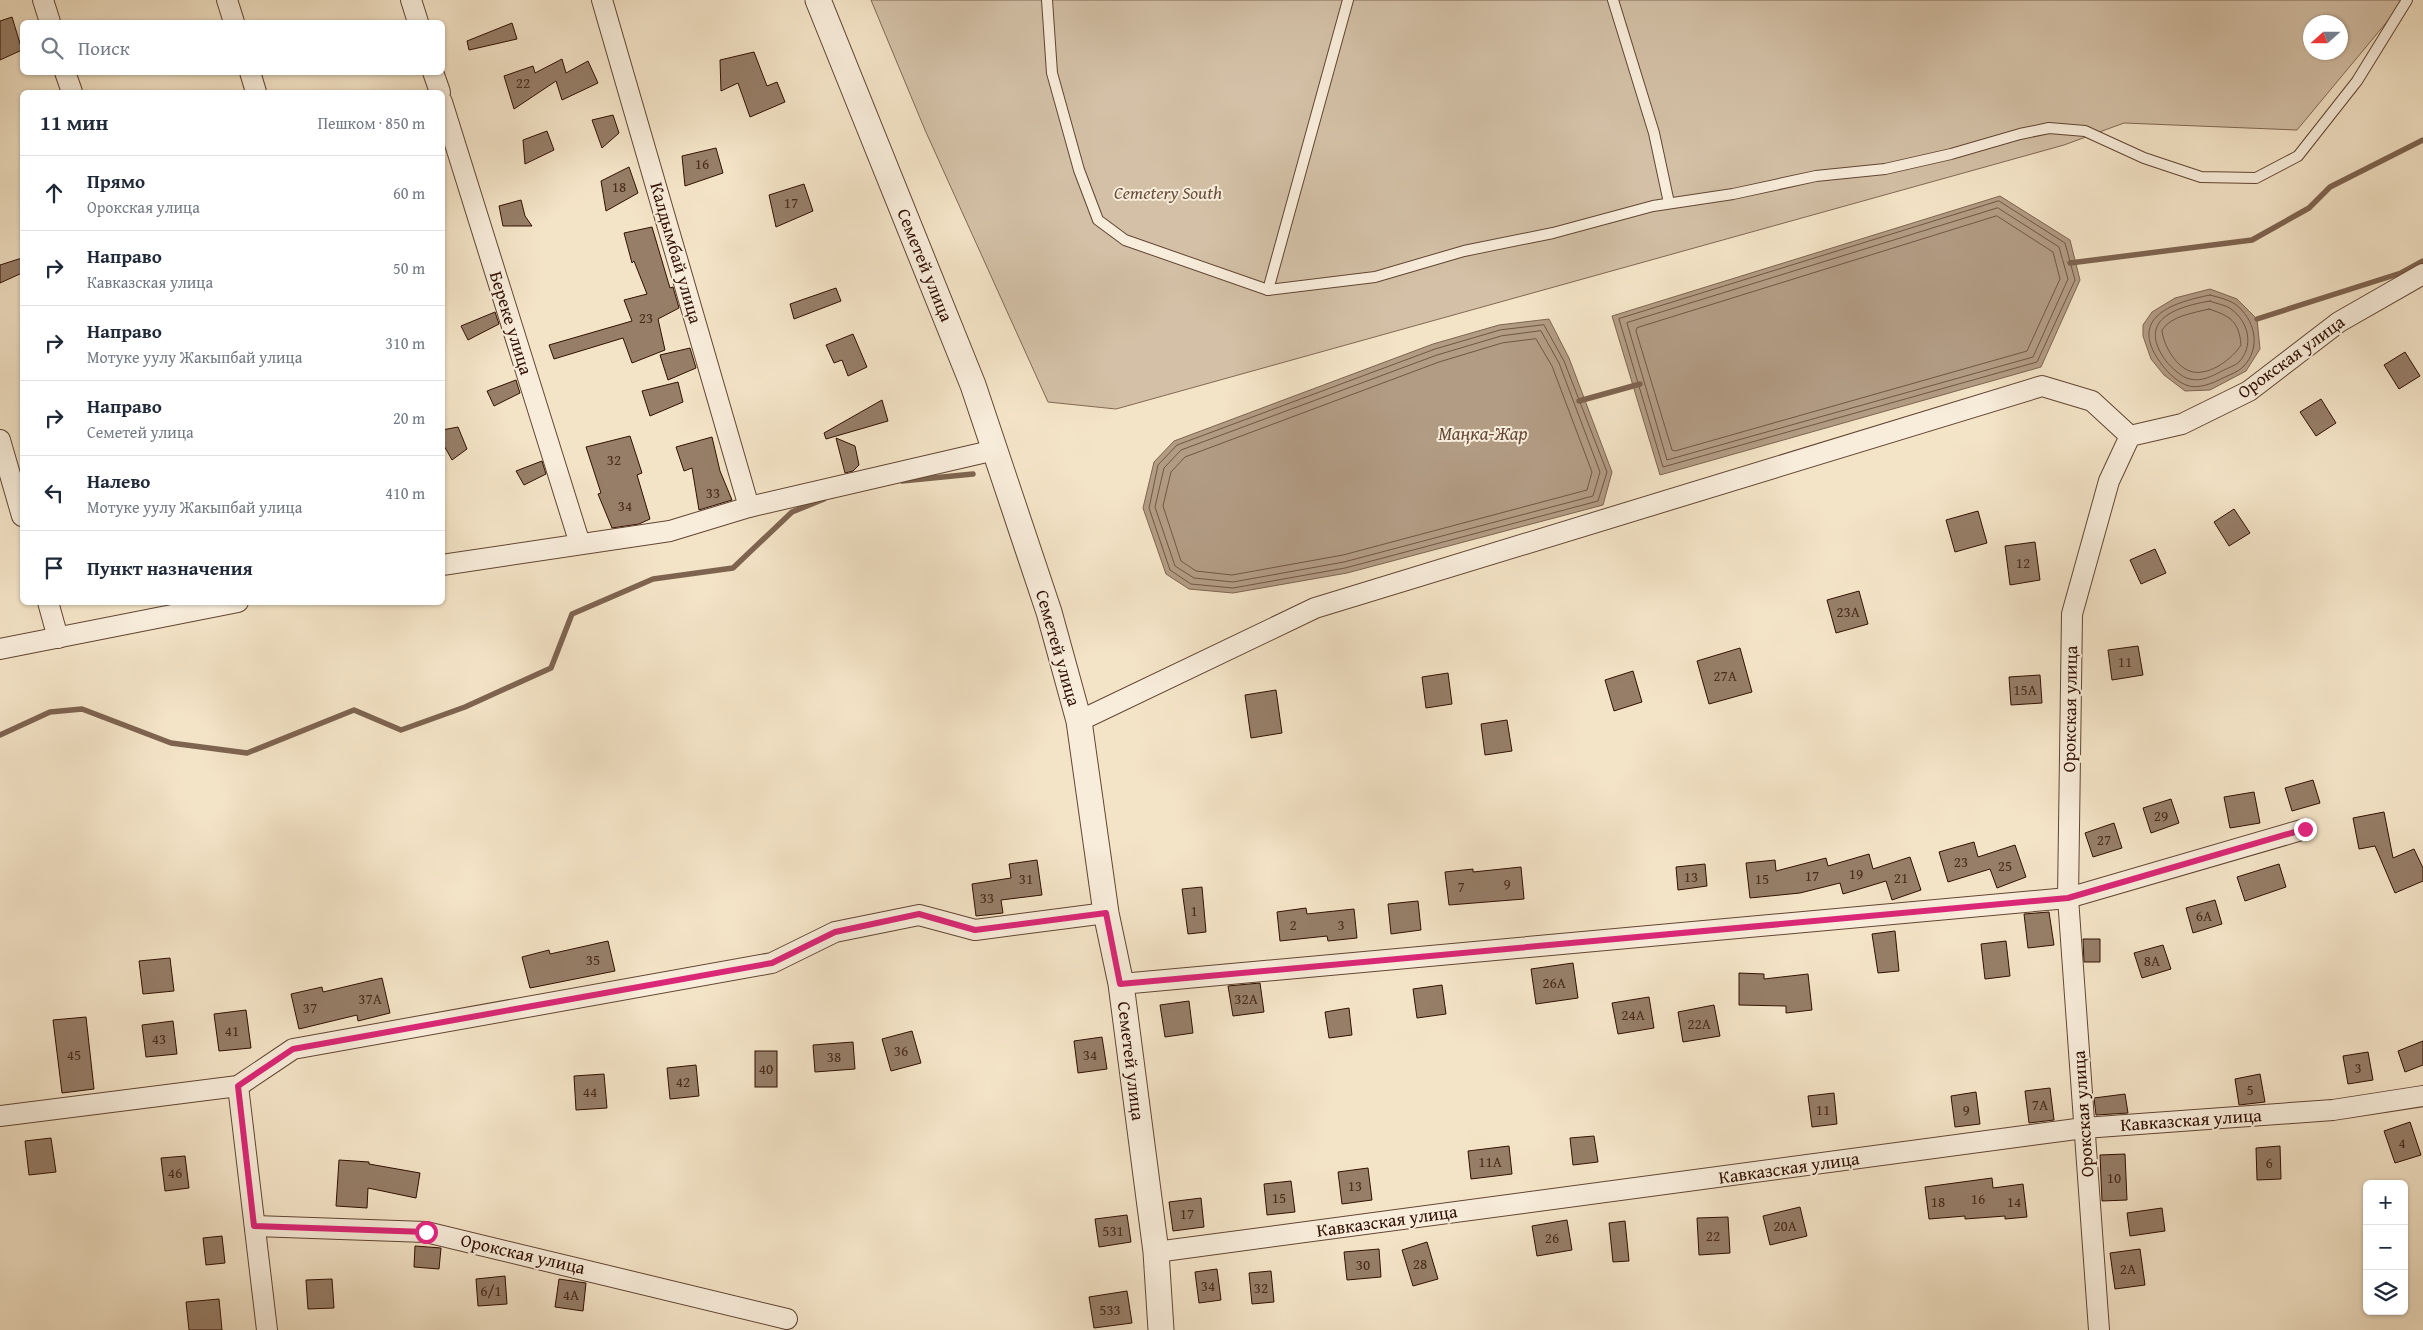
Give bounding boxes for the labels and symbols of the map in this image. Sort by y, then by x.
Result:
north arrow [2303,15,2348,60]
house number: 22 [516,72,530,93]
house number: 16 [695,153,709,174]
house number: 18 [612,176,626,197]
street label: Калдымбай улица [643,179,710,327]
park label: Cemetery South [1114,179,1222,206]
house number: 17 [784,192,798,213]
street label: Семетей улица [890,204,961,326]
street label: Береке улица [483,268,540,378]
house number: 23 [639,307,653,328]
street label: Орокская улица [2231,308,2350,405]
water label: Маңка-Жар [1438,419,1528,447]
house number: 32 [607,449,621,470]
house number: 33 [706,482,720,503]
house number: 34 [618,495,632,516]
house number: 12 [2016,552,2030,573]
street label: Семетей улица [1029,586,1088,710]
house number: 23А [1836,601,1860,622]
street label: Орокская улица [2055,645,2084,773]
house number: 11 [2118,651,2132,672]
house number: 27А [1713,665,1737,686]
house number: 15А [2013,679,2037,700]
house number: 29 [2154,805,2168,826]
route end [2294,818,2317,841]
house number: 27 [2097,829,2111,850]
house number: 23 [1954,851,1968,872]
house number: 25 [1998,855,2012,876]
house number: 19 [1849,863,1863,884]
house number: 17 [1805,865,1819,886]
house number: 13 [1684,866,1698,887]
house number: 21 [1894,867,1908,888]
house number: 31 [1019,868,1033,889]
house number: 15 [1755,868,1769,889]
house number: 9 [1503,873,1511,894]
house number: 7 [1457,876,1465,897]
house number: 33 [980,887,994,908]
house number: 1 [1190,900,1198,921]
house number: 6А [2196,905,2212,926]
house number: 2 [1289,914,1297,935]
house number: 3 [1337,914,1345,935]
house number: 35 [586,949,600,970]
house number: 8А [2144,950,2160,971]
house number: 26А [1542,972,1566,993]
house number: 37А [358,988,382,1009]
house number: 32А [1234,988,1258,1009]
house number: 37 [303,997,317,1018]
street label: Семетей улица [1111,1000,1152,1123]
house number: 24А [1621,1004,1645,1025]
house number: 22А [1687,1013,1711,1034]
house number: 41 [225,1020,239,1041]
house number: 43 [152,1028,166,1049]
house number: 36 [894,1040,908,1061]
house number: 45 [67,1044,81,1065]
house number: 34 [1083,1044,1097,1065]
house number: 38 [827,1046,841,1067]
street label: Орокская улица [2065,1049,2100,1178]
house number: 3 [2354,1057,2362,1078]
house number: 40 [759,1058,773,1079]
house number: 42 [676,1071,690,1092]
house number: 5 [2246,1079,2254,1100]
house number: 44 [583,1081,597,1102]
house number: 7А [2032,1094,2048,1115]
house number: 11 [1816,1099,1830,1120]
house number: 9 [1962,1099,1970,1120]
street label: Кавказская улица [2119,1101,2263,1138]
house number: 4 [2398,1132,2406,1153]
street label: Кавказская улица [1717,1144,1861,1191]
house number: 11А [1478,1151,1502,1172]
house number: 6 [2265,1152,2273,1173]
house number: 46 [168,1162,182,1183]
house number: 10 [2107,1167,2121,1188]
house number: 13 [1348,1175,1362,1196]
house number: 15 [1272,1187,1286,1208]
house number: 16 [1971,1188,1985,1209]
house number: 18 [1931,1191,1945,1212]
house number: 14 [2007,1191,2021,1212]
street label: Кавказская улица [1315,1197,1459,1244]
house number: 17 [1180,1203,1194,1224]
house number: 20А [1773,1215,1797,1236]
house number: 531 [1102,1220,1124,1241]
route start [415,1221,438,1244]
house number: 22 [1706,1225,1720,1246]
street label: Орокская улица [458,1226,588,1281]
house number: 26 [1545,1227,1559,1248]
house number: 28 [1413,1253,1427,1274]
house number: 30 [1356,1254,1370,1275]
house number: 2А [2120,1258,2136,1279]
house number: 34 [1201,1275,1215,1296]
house number: 32 [1254,1277,1268,1298]
house number: 6/1 [480,1280,502,1301]
house number: 4А [563,1284,579,1305]
house number: 533 [1099,1299,1121,1320]

